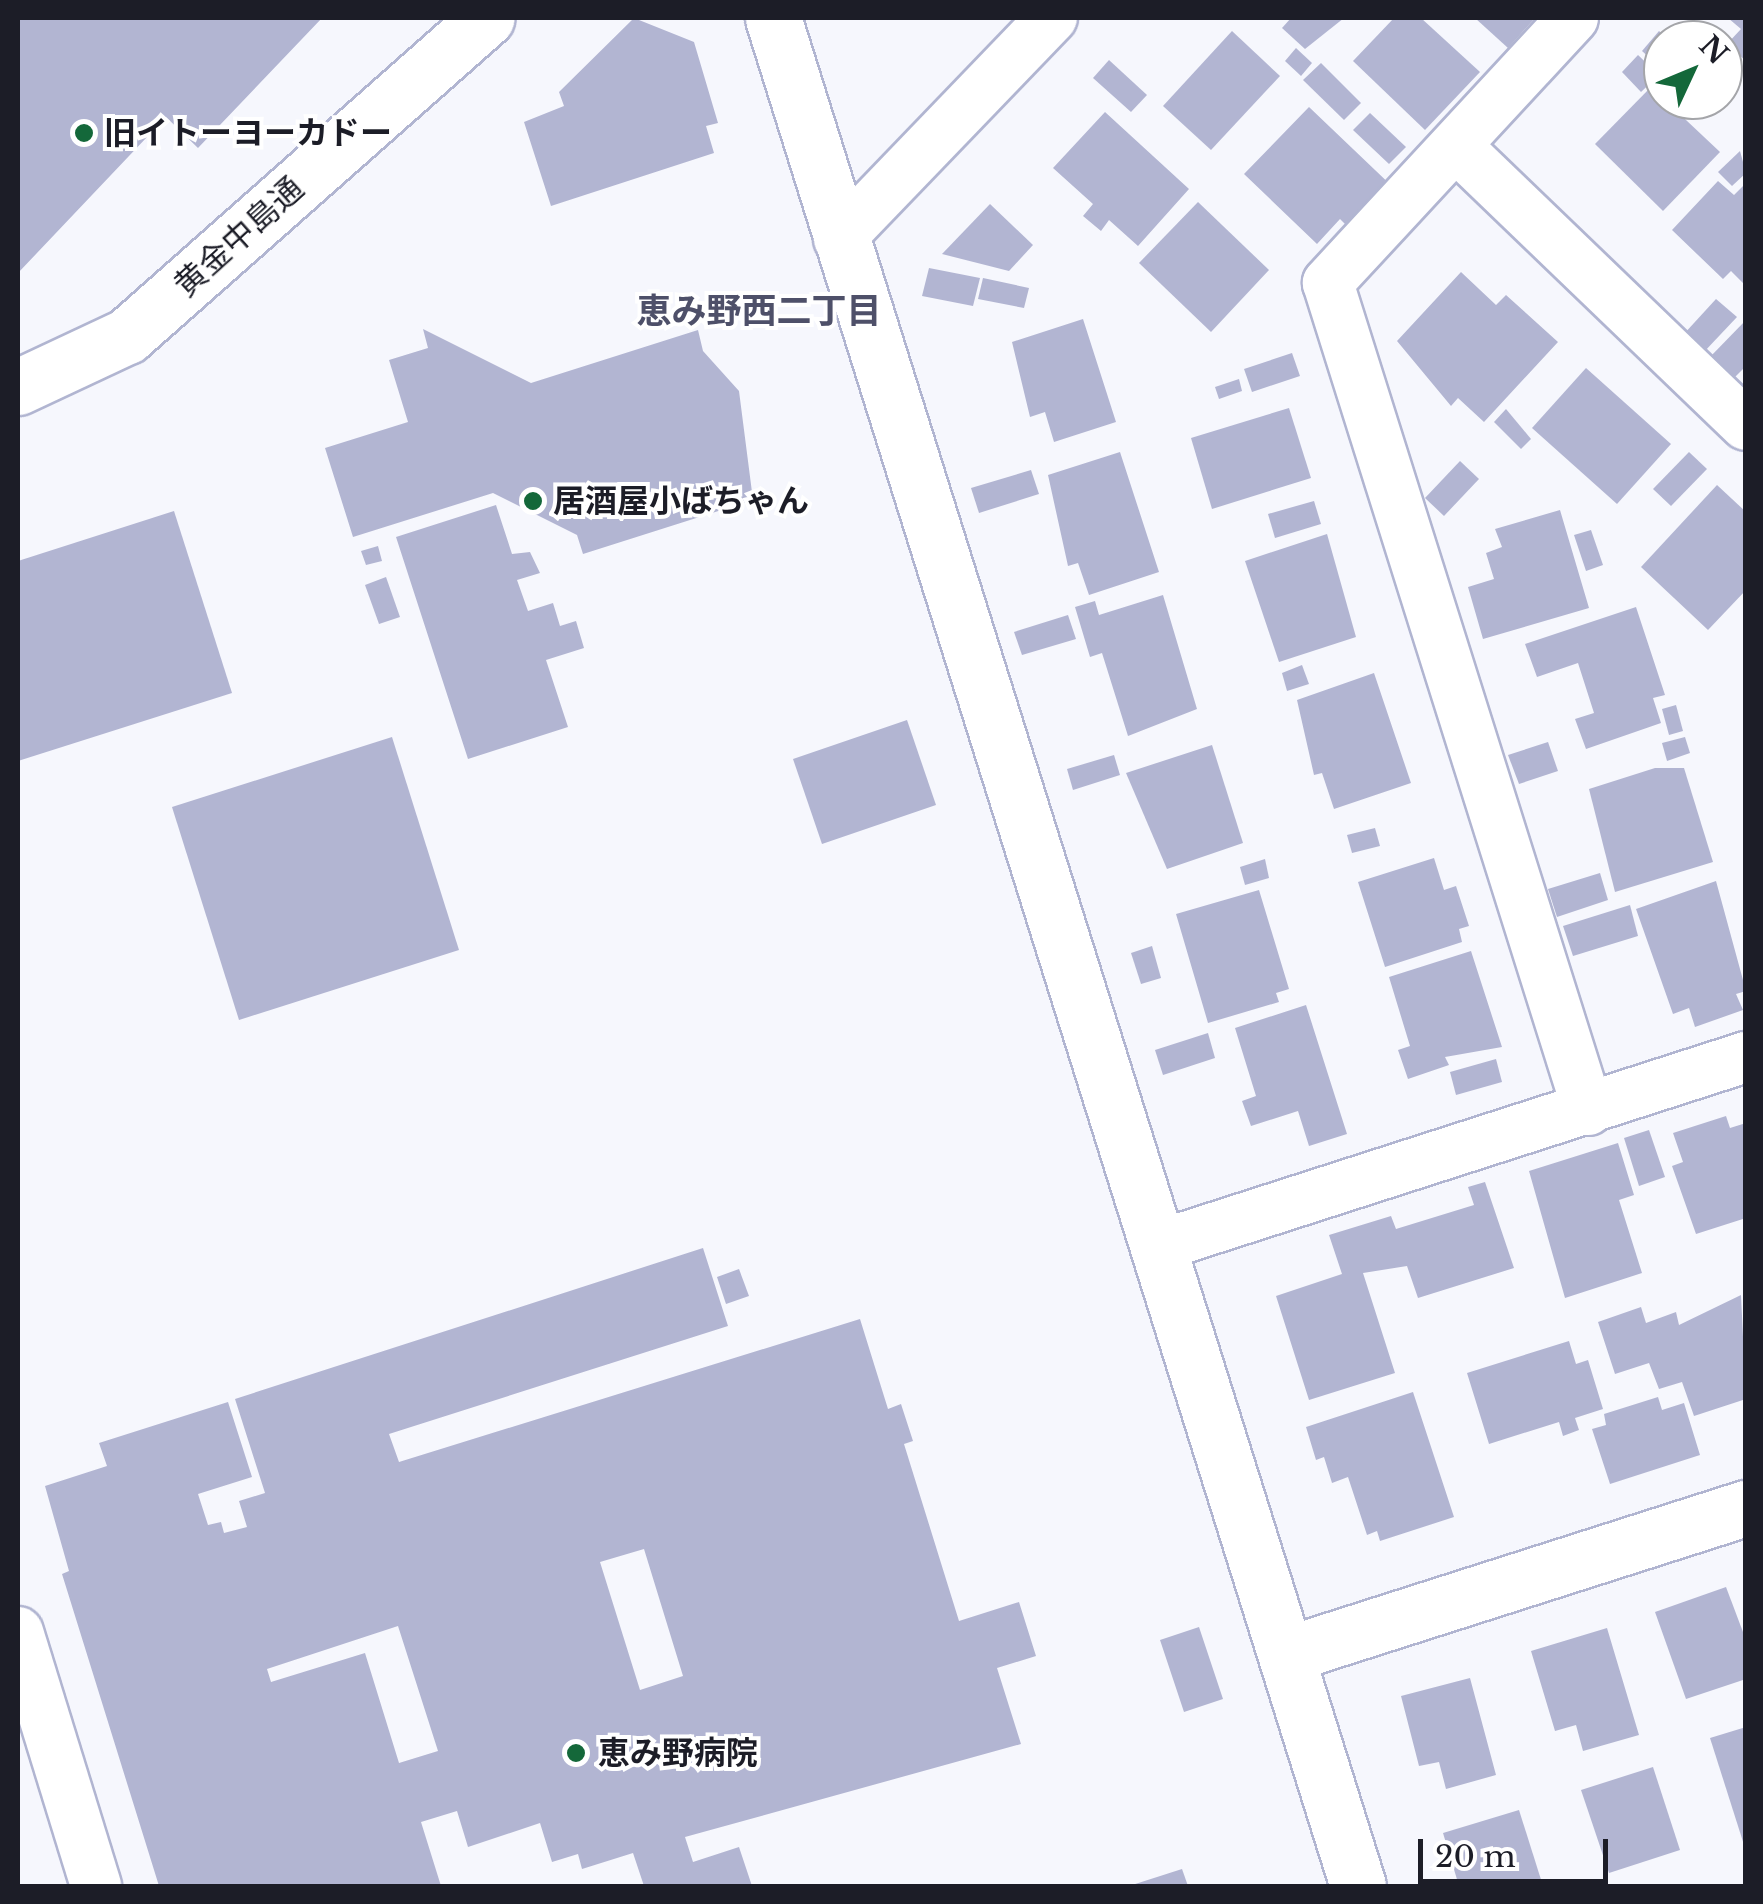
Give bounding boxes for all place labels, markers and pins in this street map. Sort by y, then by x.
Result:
place label: 旧イトーヨーカドー [104,114,392,152]
marker: 旧イトーヨーカドー [73,122,95,144]
place label: 居酒屋小ばちゃん [553,482,809,520]
marker: 居酒屋小ばちゃん [522,490,544,512]
place label: 恵み野病院 [598,1734,758,1772]
marker: 恵み野病院 [563,1740,589,1766]

